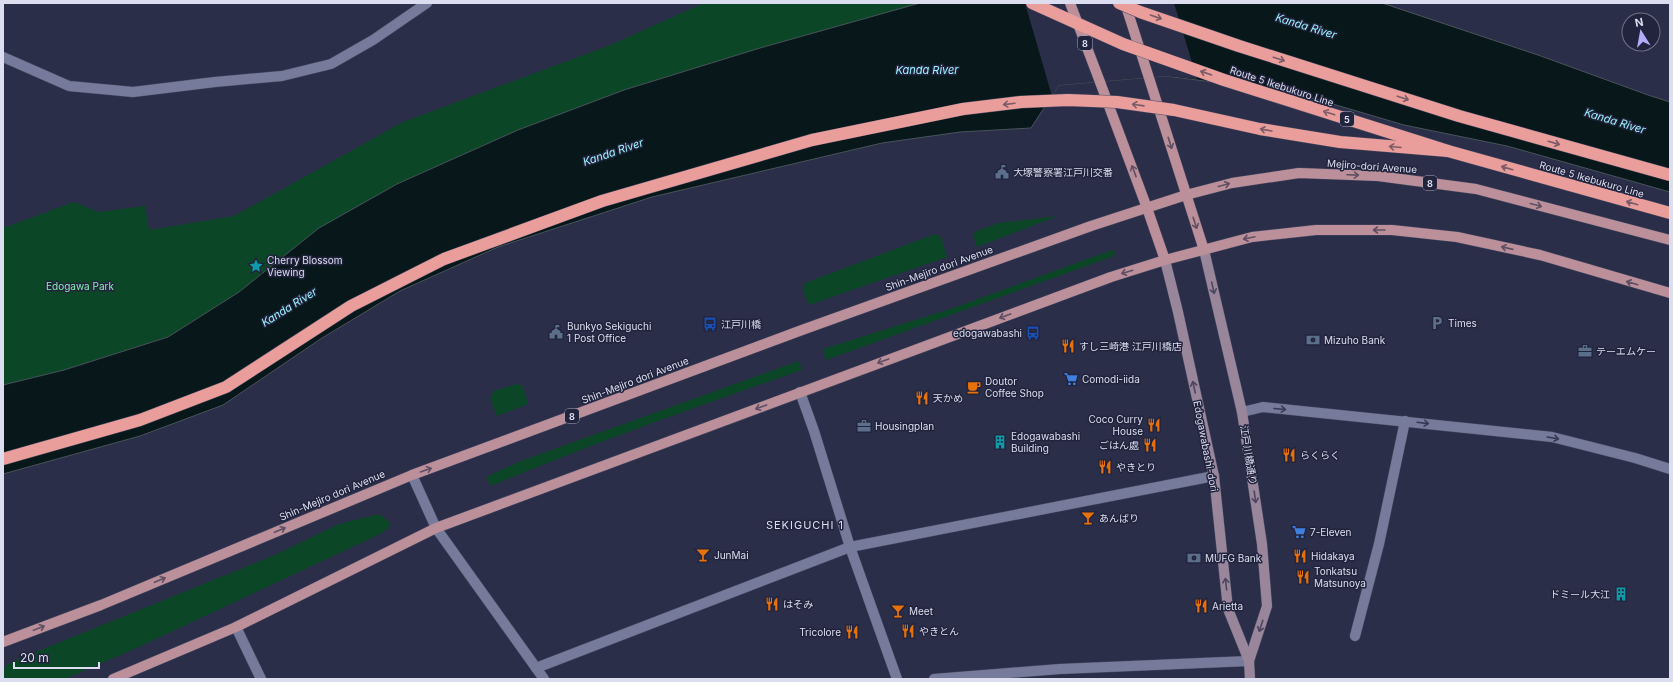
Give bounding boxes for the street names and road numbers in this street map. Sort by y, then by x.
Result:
road number: 8 [1078,36,1092,50]
street label: Route 5 Ikebukuro Line [1229,64,1336,108]
road number: 5 [1340,112,1354,126]
street label: Mejiro-dori Avenue [1327,157,1418,175]
street label: Route 5 Ikebukuro Line [1538,158,1646,200]
road number: 8 [1423,176,1437,190]
street label: Shin-Mejiro dori Avenue [883,243,995,293]
street label: Shin-Mejiro dori Avenue [580,354,690,406]
street label: Edogawabashi-dori [1191,400,1221,492]
road number: 8 [565,409,579,423]
street label: 江戸川橋通り [1238,424,1260,486]
street label: Shin-Mejiro dori Avenue [277,467,387,523]

